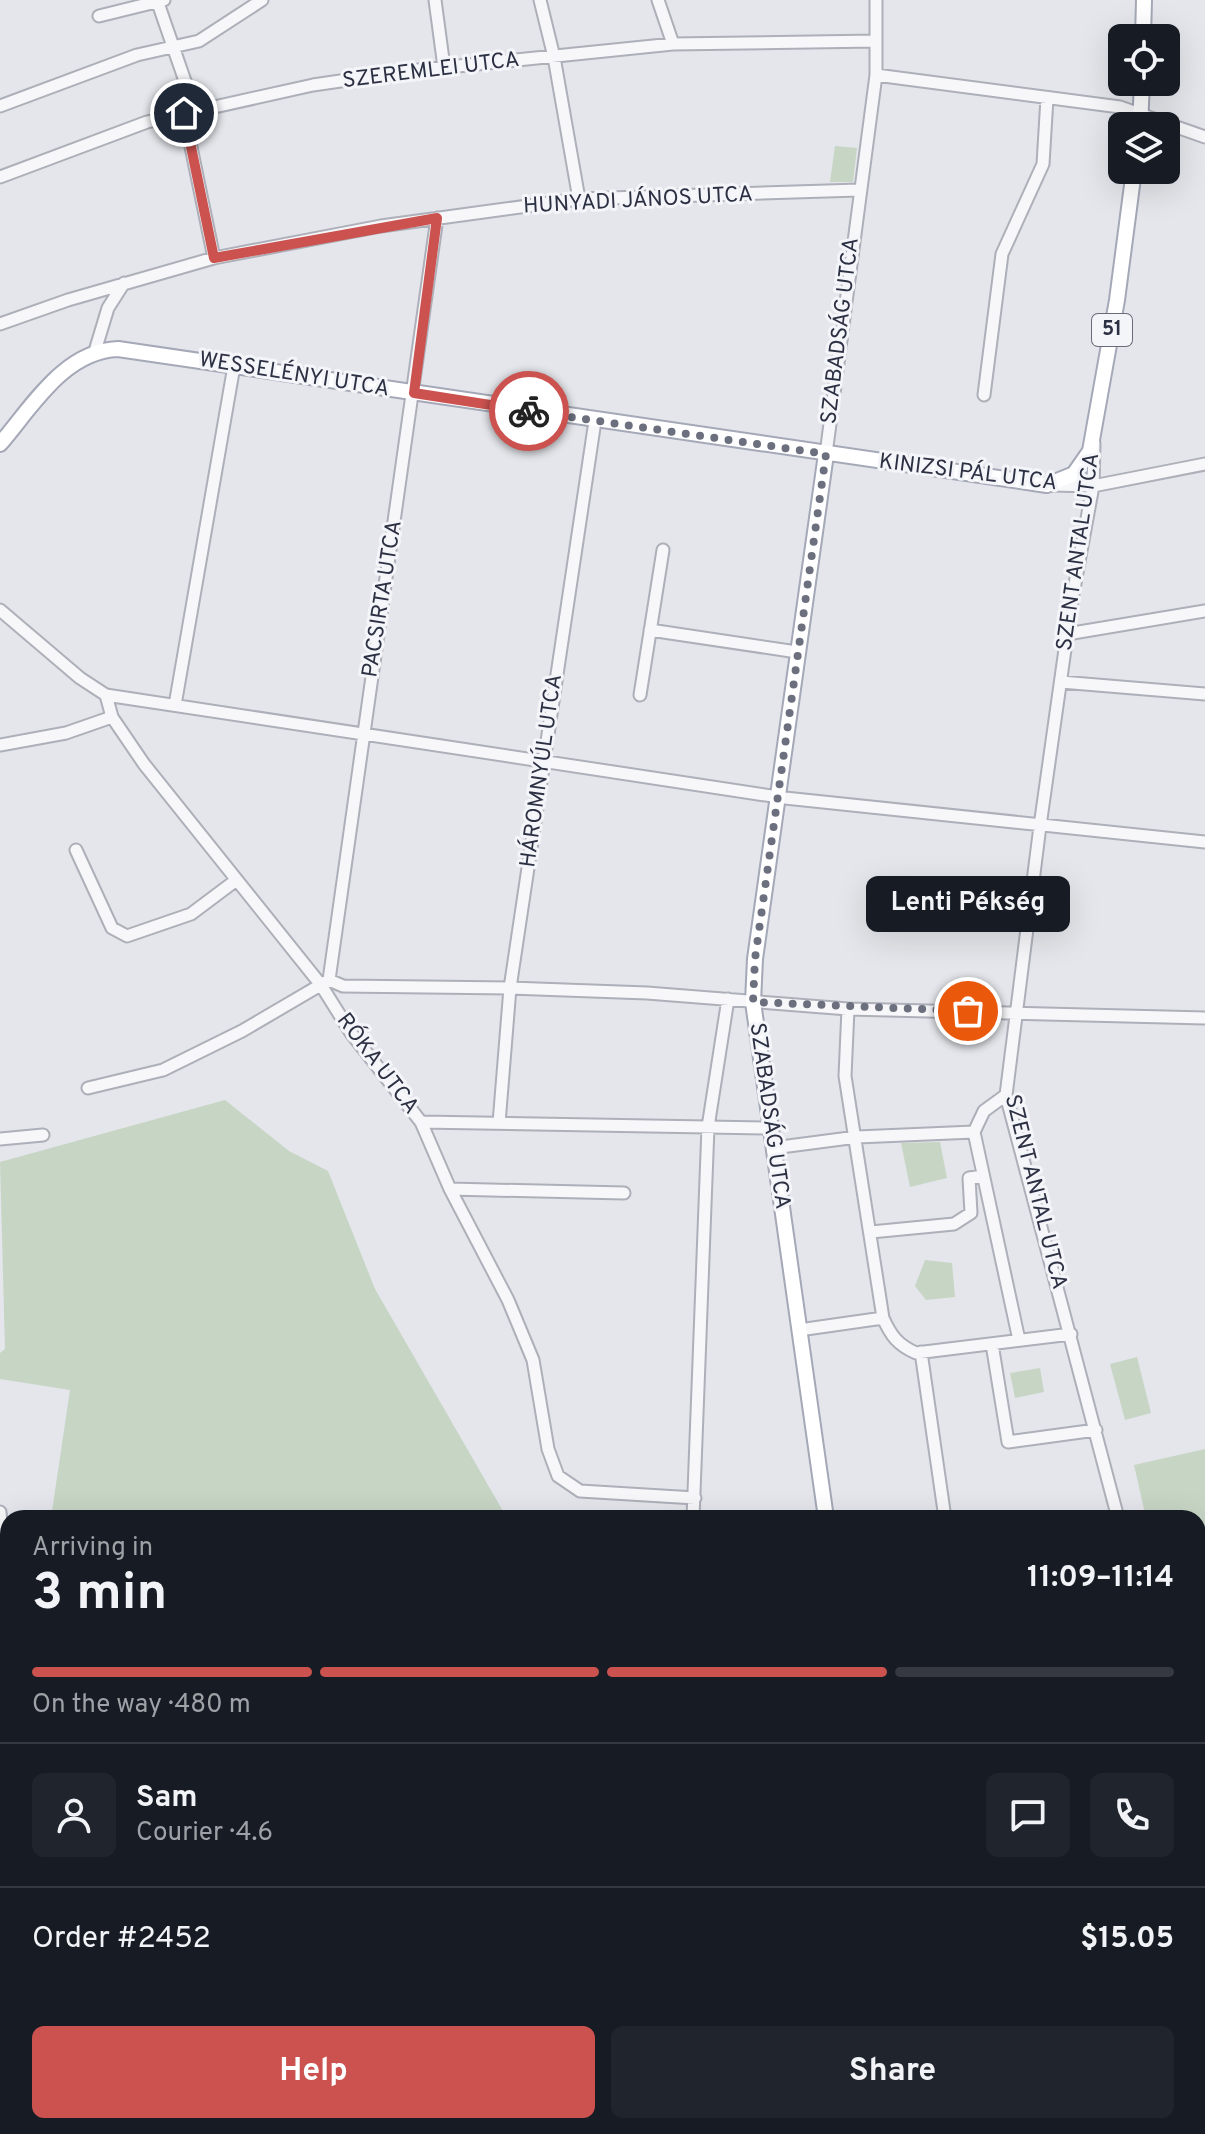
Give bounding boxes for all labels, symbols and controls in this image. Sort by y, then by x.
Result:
map controls [1108,24,1180,184]
button: locate [1108,24,1180,96]
street label: SZEREMLEI UTCA [341,47,521,95]
pin [150,79,218,147]
icon: home [162,91,206,135]
button: layers [1108,112,1180,184]
street label: HUNYADI JÁNOS UTCA [522,180,754,221]
street label: SZABADSÁG UTCA [814,236,866,426]
road number: 51 [1092,314,1132,346]
street label: WESSELÉNYI UTCA [197,345,391,403]
courier [489,371,569,451]
icon: bike [507,389,551,433]
street label: KINIZSI PÁL UTCA [877,447,1059,497]
street label: SZENT ANTAL UTCA [1052,451,1106,653]
street label: PACSIRTA UTCA [357,519,409,679]
street label: HÁROMNYÚL UTCA [512,672,569,869]
callout: Lenti Pékség [866,875,1070,931]
text: Lenti Pékség [891,887,1045,920]
pin [934,977,1002,1045]
icon: bag [946,989,990,1033]
street label: RÓKA UTCA [330,1006,426,1120]
street label: SZABADSÁG UTCA [743,1021,797,1211]
street label: SZENT ANTAL UTCA [998,1092,1072,1292]
text: Arriving in [32,1532,153,1565]
text: 11:09–11:14 [1027,1560,1174,1597]
text: 3 min [32,1562,167,1628]
text: On the way · 480 m [32,1689,251,1722]
button: person [32,1773,116,1857]
button: chat [986,1773,1070,1857]
button: phone [1090,1773,1174,1857]
text: Sam [136,1780,198,1817]
text: Courier · 4.6 [136,1817,273,1850]
text: Order #2452 [32,1921,211,1958]
text: $15.05 [1080,1921,1174,1958]
button: Help [32,2026,595,2118]
button: Share [611,2026,1174,2118]

